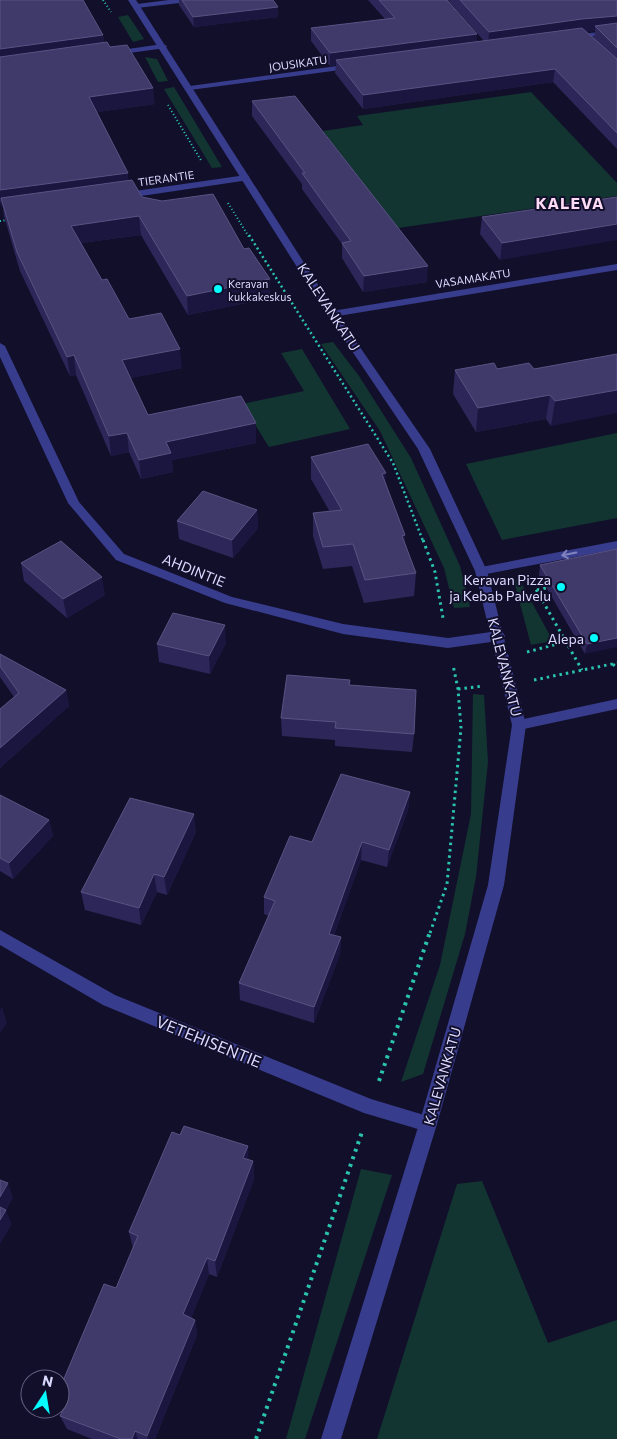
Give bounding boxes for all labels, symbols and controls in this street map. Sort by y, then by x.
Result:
street label: JOUSIKATU [268,52,328,75]
street label: TIERANTIE [137,168,195,188]
district label: KALEVA [535,193,605,212]
street label: KALEVANKATU [294,260,364,354]
street label: VASAMAKATU [435,266,511,290]
place label: Keravan kukkakeskus [228,277,291,303]
marker: Keravan kukkakeskus [212,283,224,295]
one-way arrow [561,549,577,559]
street label: AHDINTIE [160,550,228,590]
place label: Keravan Pizza ja Kebab Palvelu [449,571,551,604]
marker: Keravan Pizza ja Kebab Palvelu [555,581,567,593]
street label: KALEVANKATU [485,616,525,718]
place label: Alepa [548,630,584,647]
marker: Alepa [588,632,600,644]
street label: VETEHISENTIE [154,1011,264,1071]
street label: KALEVANKATU [420,1025,464,1127]
north arrow [20,1369,70,1419]
text: N [41,1371,55,1390]

